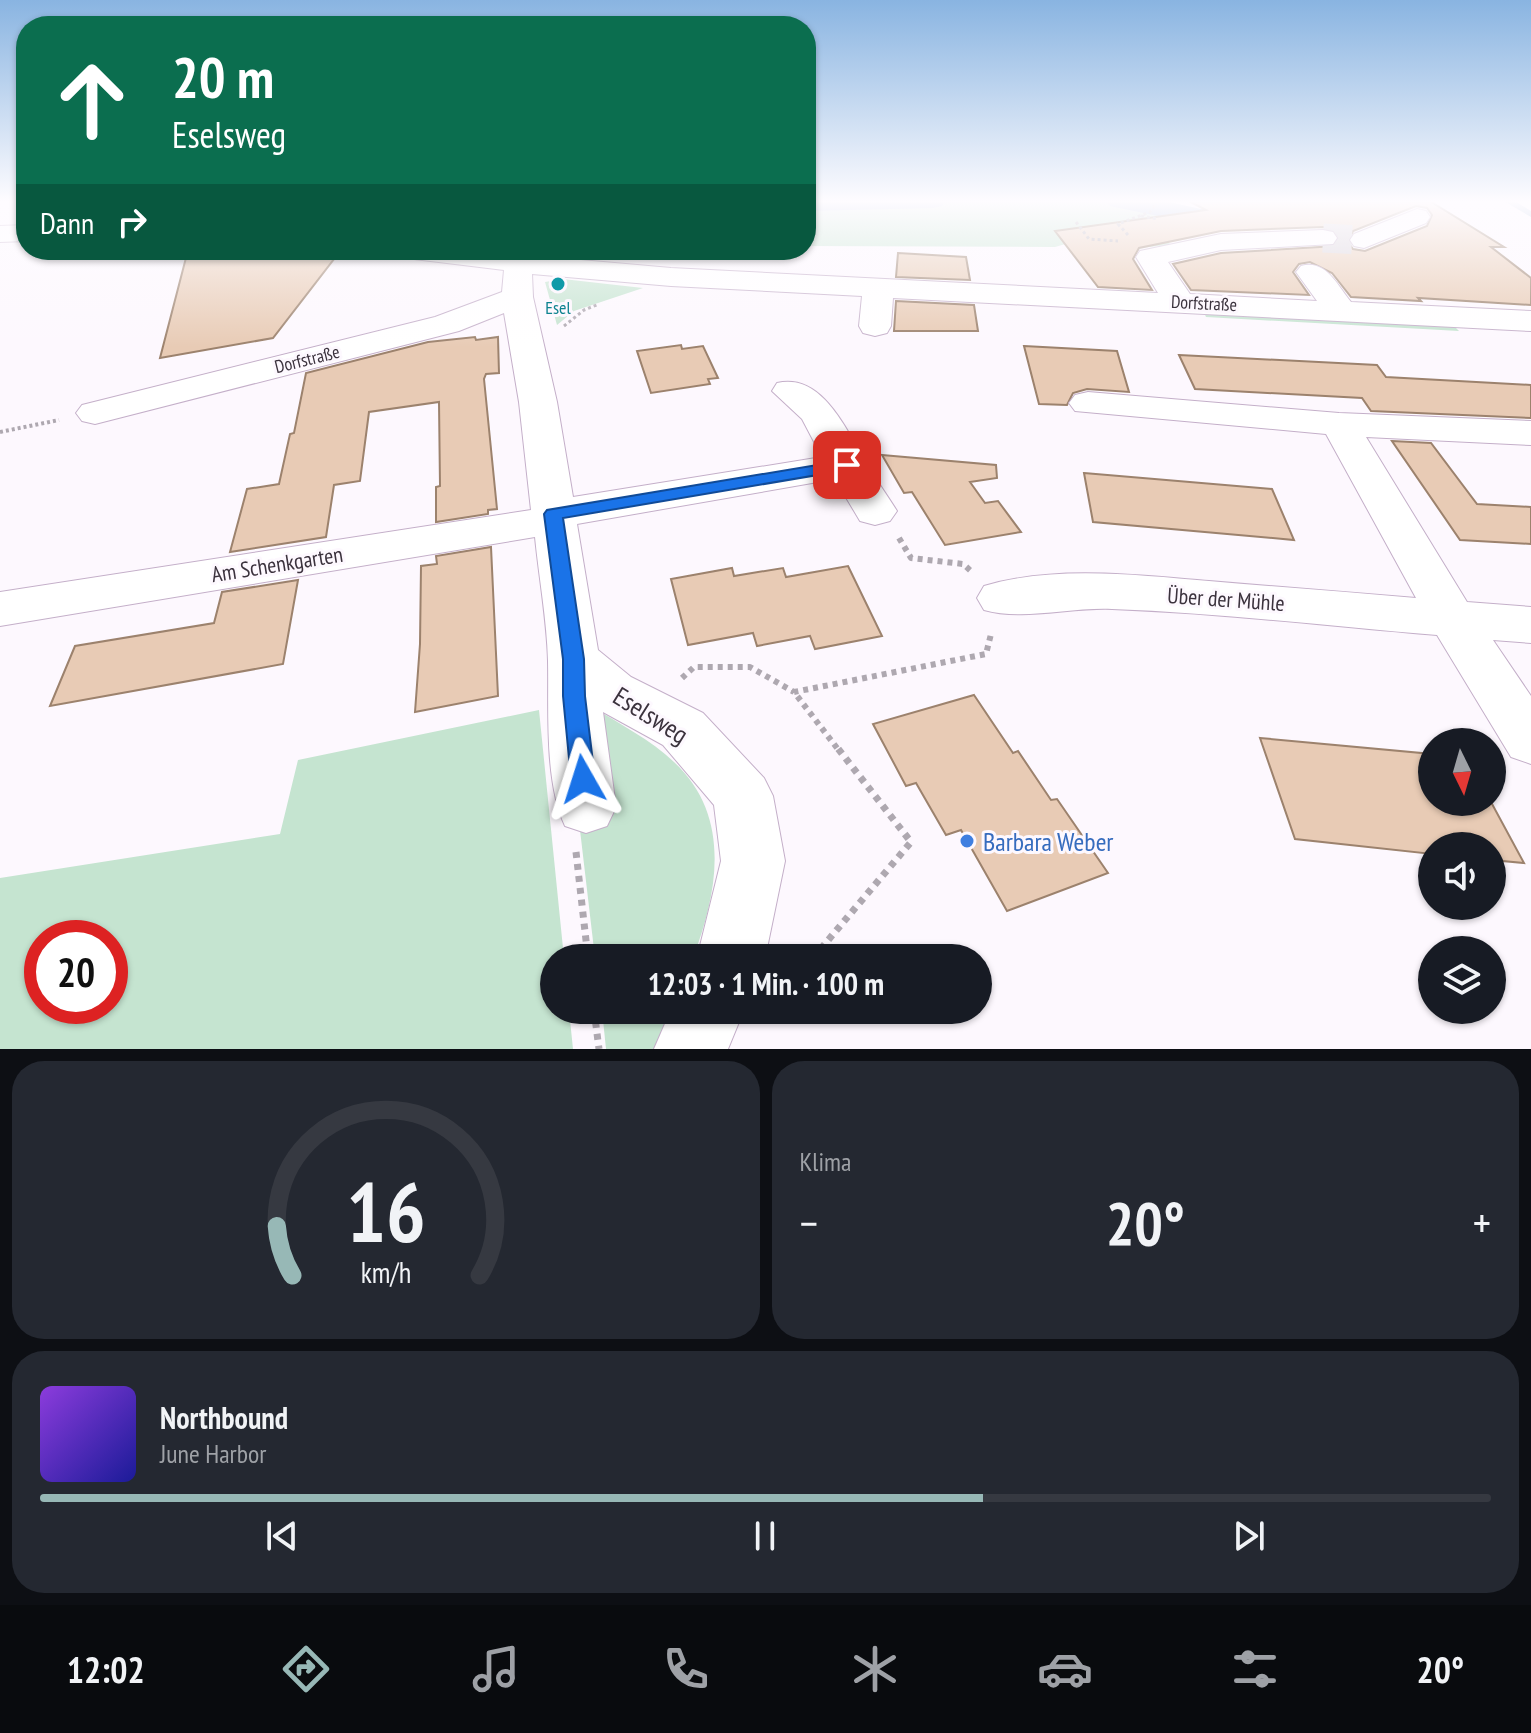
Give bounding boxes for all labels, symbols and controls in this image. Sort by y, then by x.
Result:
text: 20 m [172,41,274,113]
icon: ahead [40,48,144,152]
text: Eselsweg [172,111,286,158]
icon: right [110,200,154,244]
text: Dann [40,203,94,242]
marker: Esel [549,275,567,293]
street label: Dorfstraße [1170,290,1238,316]
place label: Esel [545,296,572,319]
street label: Dorfstraße [272,340,342,378]
pin [813,431,881,499]
icon: arrive [825,443,869,487]
street label: Am Schenkgarten [209,540,345,588]
street label: Über der Mühle [1166,581,1286,617]
street label: Eselsweg [607,679,695,751]
north arrow [1418,728,1506,816]
map controls [1418,728,1506,1024]
position arrow [541,737,625,821]
place label: Barbara Weber [983,825,1114,858]
marker: Barbara Weber [958,832,976,850]
button: sound [1418,832,1506,920]
speed limit sign: 20 [24,920,128,1024]
button: layers [1418,936,1506,1024]
text: 12:03 · 1 Min. · 100 m [648,964,884,1003]
text: Klima [800,1145,851,1178]
text: 16 [346,1157,426,1265]
text: 20° [1106,1184,1185,1262]
text: − [800,1194,818,1251]
text: + [1473,1194,1491,1251]
text: km/h [360,1254,411,1291]
text: Northbound [160,1398,288,1437]
text: June Harbor [160,1437,266,1470]
icon: previous [260,1514,304,1558]
icon: pause [743,1514,787,1558]
icon: next [1227,1514,1271,1558]
icon: directions [278,1641,334,1697]
icon: music [468,1641,524,1697]
icon: phone [658,1641,714,1697]
icon: climate [847,1641,903,1697]
icon: car [1037,1641,1093,1697]
icon: filters [1227,1641,1283,1697]
text: 12:02 [67,1646,145,1693]
text: 20° [1417,1646,1464,1693]

